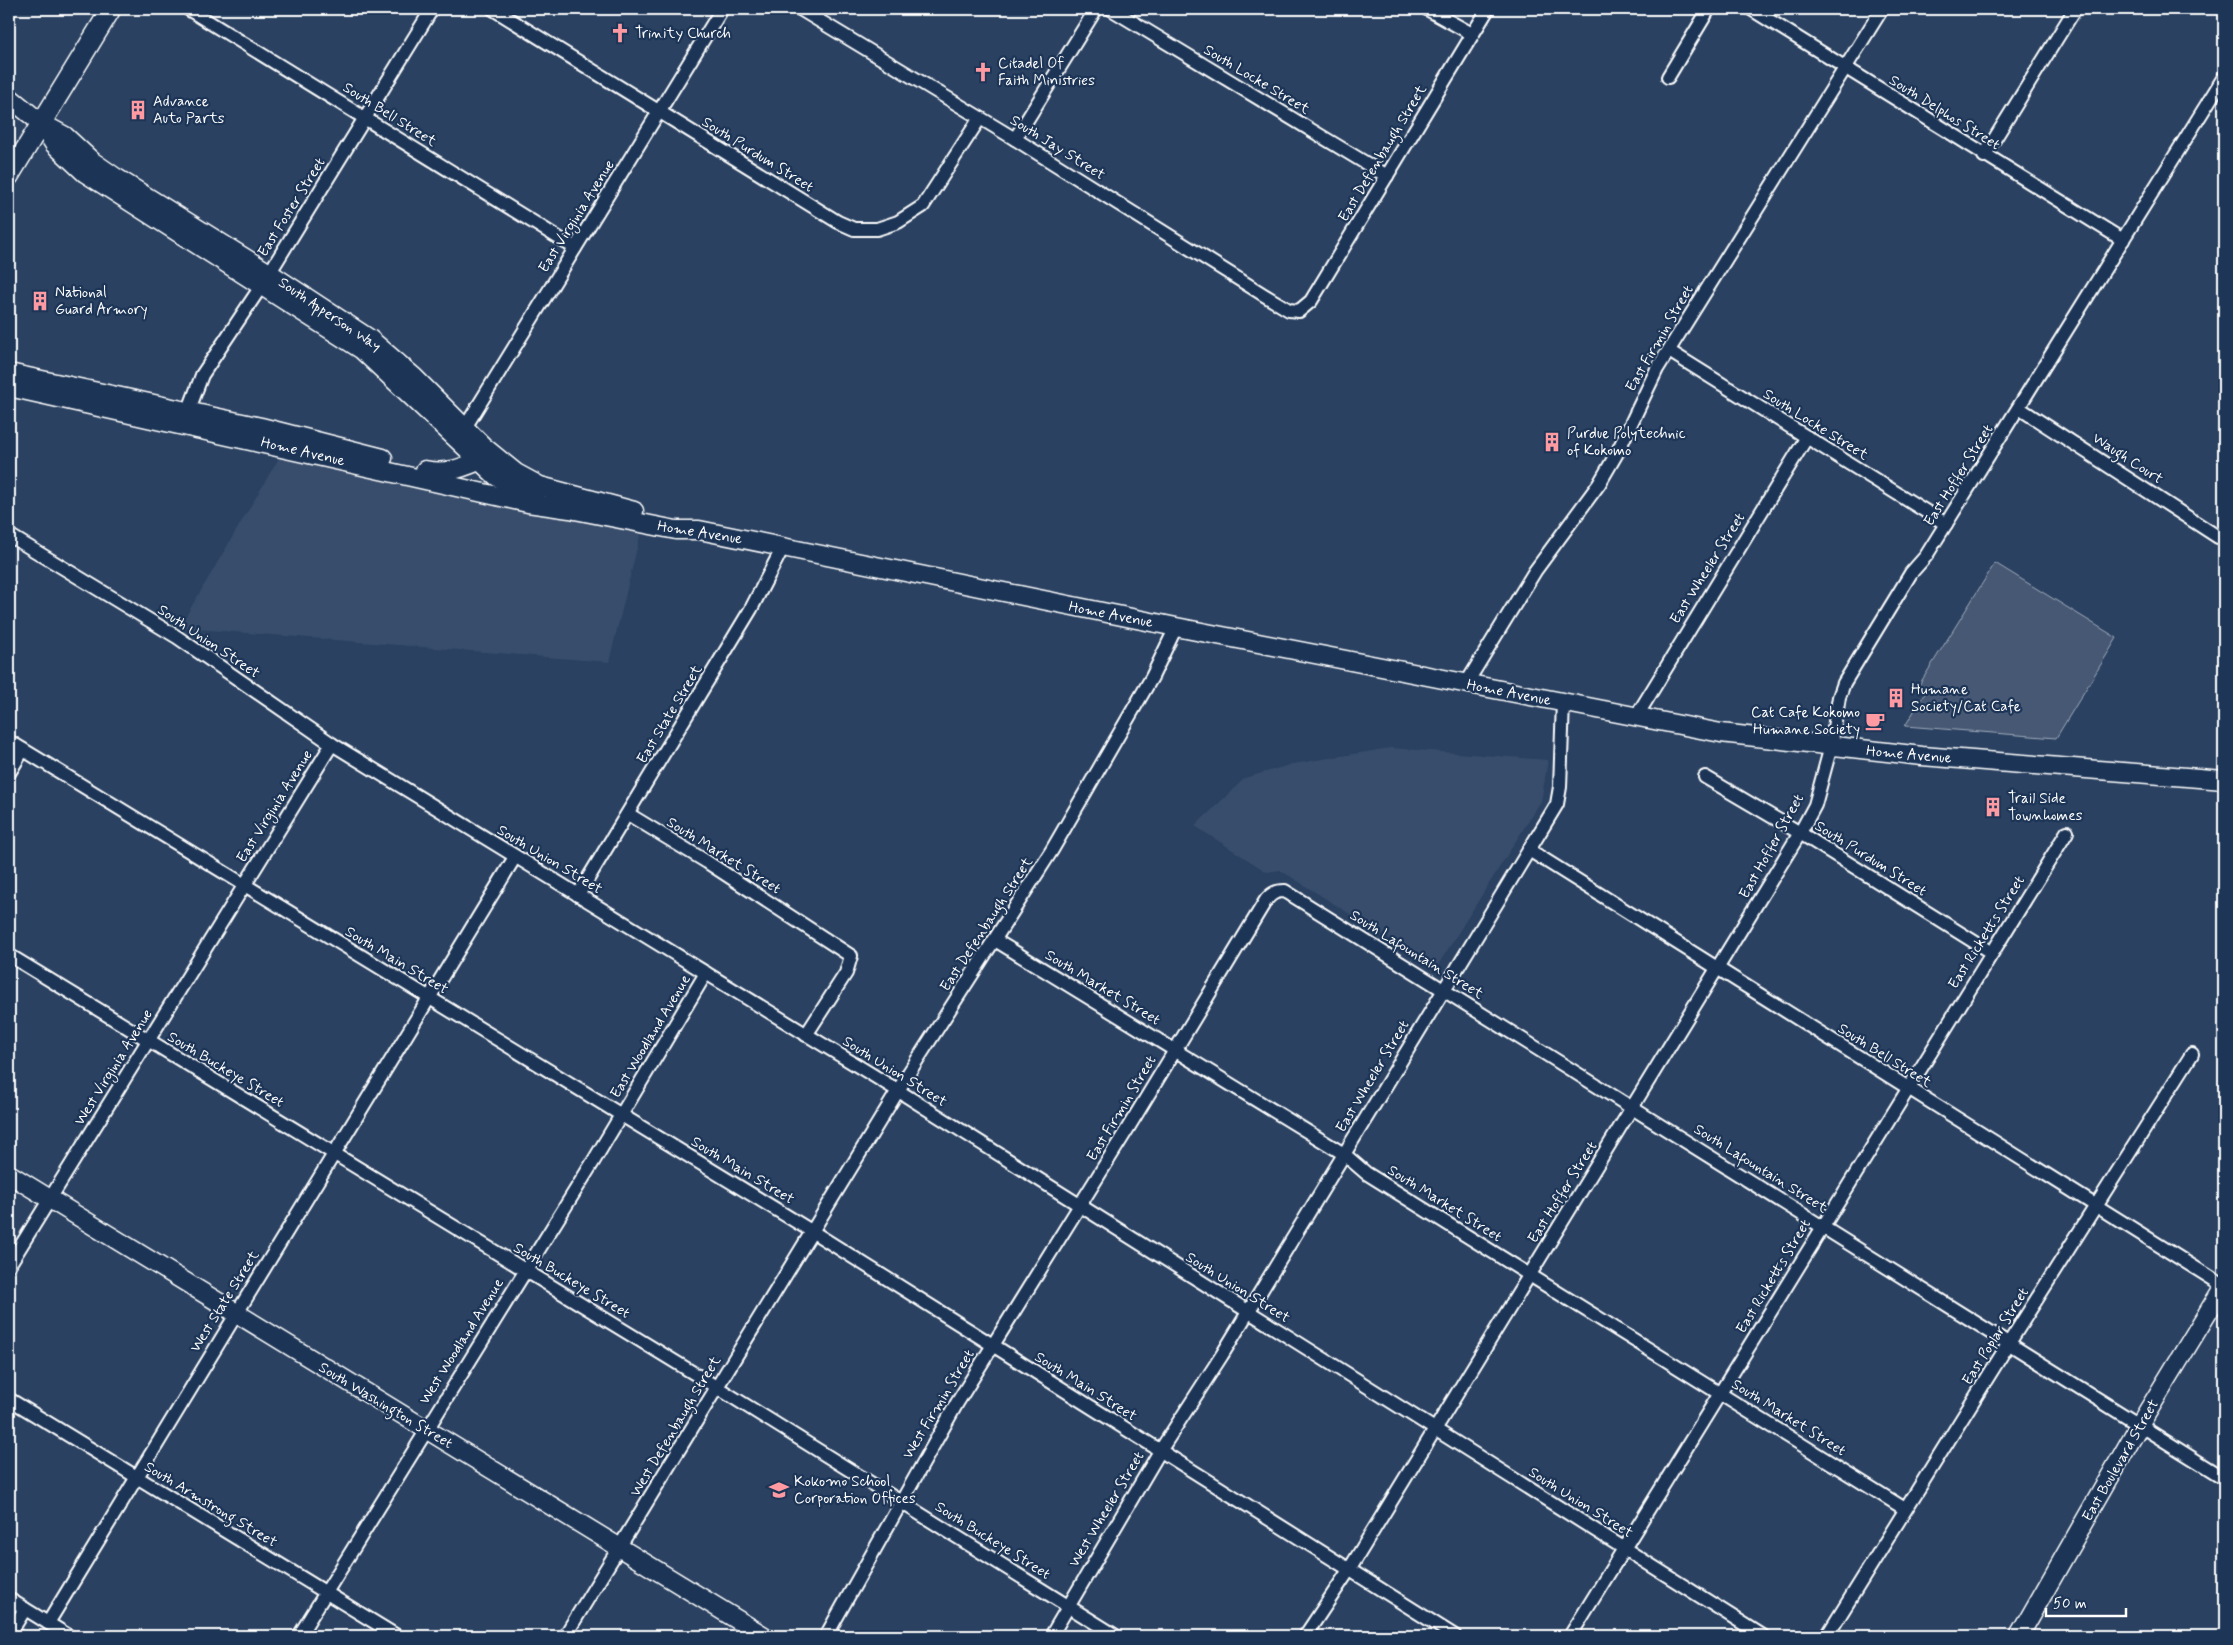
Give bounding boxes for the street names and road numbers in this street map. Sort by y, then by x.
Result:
street label: South Locke Street [1200,40,1313,120]
street label: South Delphos Street [1885,71,2004,155]
street label: South Bell Street [339,78,440,152]
street label: East Defenbaugh Street [1334,81,1433,226]
street label: South Jay Street [1006,111,1109,185]
street label: South Purdum Street [698,112,817,197]
street label: East Foster Street [253,154,331,261]
street label: East Virginia Avenue [534,156,621,277]
street label: South Apperson Way [274,273,385,358]
street label: East Firmin Street [1621,281,1699,395]
street label: South Locke Street [1759,384,1872,465]
street label: East Hoffer Street [1919,420,1998,530]
street label: Waugh Court [2088,429,2167,490]
street label: Home Avenue [259,433,347,471]
street label: East Wheeler Street [1666,509,1750,628]
street label: Home Avenue [656,516,744,550]
street label: Home Avenue [1067,597,1155,633]
street label: South Union Street [153,600,264,684]
street label: East State Street [632,661,707,768]
street label: Home Avenue [1465,675,1553,711]
street label: Home Avenue [1865,741,1953,769]
street label: East Virginia Avenue [232,746,319,867]
street label: East Hoffer Street [1735,790,1809,902]
street label: South Market Street [663,813,785,899]
street label: South Purdum Street [1811,816,1930,901]
street label: South Union Street [493,821,606,899]
street label: East Defenbaugh Street [936,853,1039,996]
street label: East Ricketts Street [1944,872,2030,993]
street label: South Lafountain Street [1345,906,1487,1006]
street label: South Main Street [341,922,452,1000]
street label: South Market Street [1041,946,1164,1030]
street label: East Woodland Avenue [606,971,696,1102]
street label: West Virginia Avenue [70,1005,159,1130]
street label: East Wheeler Street [1331,1016,1414,1136]
street label: South Bell Street [1834,1019,1935,1093]
street label: South Buckeye Street [164,1027,288,1113]
street label: South Union Street [839,1032,950,1112]
street label: East Firmin Street [1082,1052,1162,1165]
street label: South Lafountain Street [1689,1120,1831,1220]
street label: South Main Street [687,1132,798,1210]
street label: East Hoffer Street [1523,1137,1602,1247]
street label: South Market Street [1384,1161,1506,1247]
street label: East Ricketts Street [1732,1215,1816,1337]
street label: South Buckeye Street [510,1238,634,1324]
street label: West State Street [186,1247,264,1356]
street label: South Union Street [1182,1248,1293,1328]
street label: West Woodland Avenue [415,1275,509,1408]
street label: East Poplar Street [1958,1284,2034,1389]
street label: West Firmin Street [898,1346,980,1463]
street label: South Main Street [1030,1347,1140,1426]
street label: West Defenbaugh Street [626,1352,727,1501]
street label: South Washington Street [314,1358,457,1455]
street label: South Market Street [1728,1375,1850,1461]
street label: East Boulevard Street [2078,1396,2164,1525]
street label: West Wheeler Street [1064,1448,1150,1571]
street label: South Armstrong Street [140,1457,281,1553]
street label: South Union Street [1525,1463,1636,1543]
street label: South Buckeye Street [931,1497,1054,1585]

